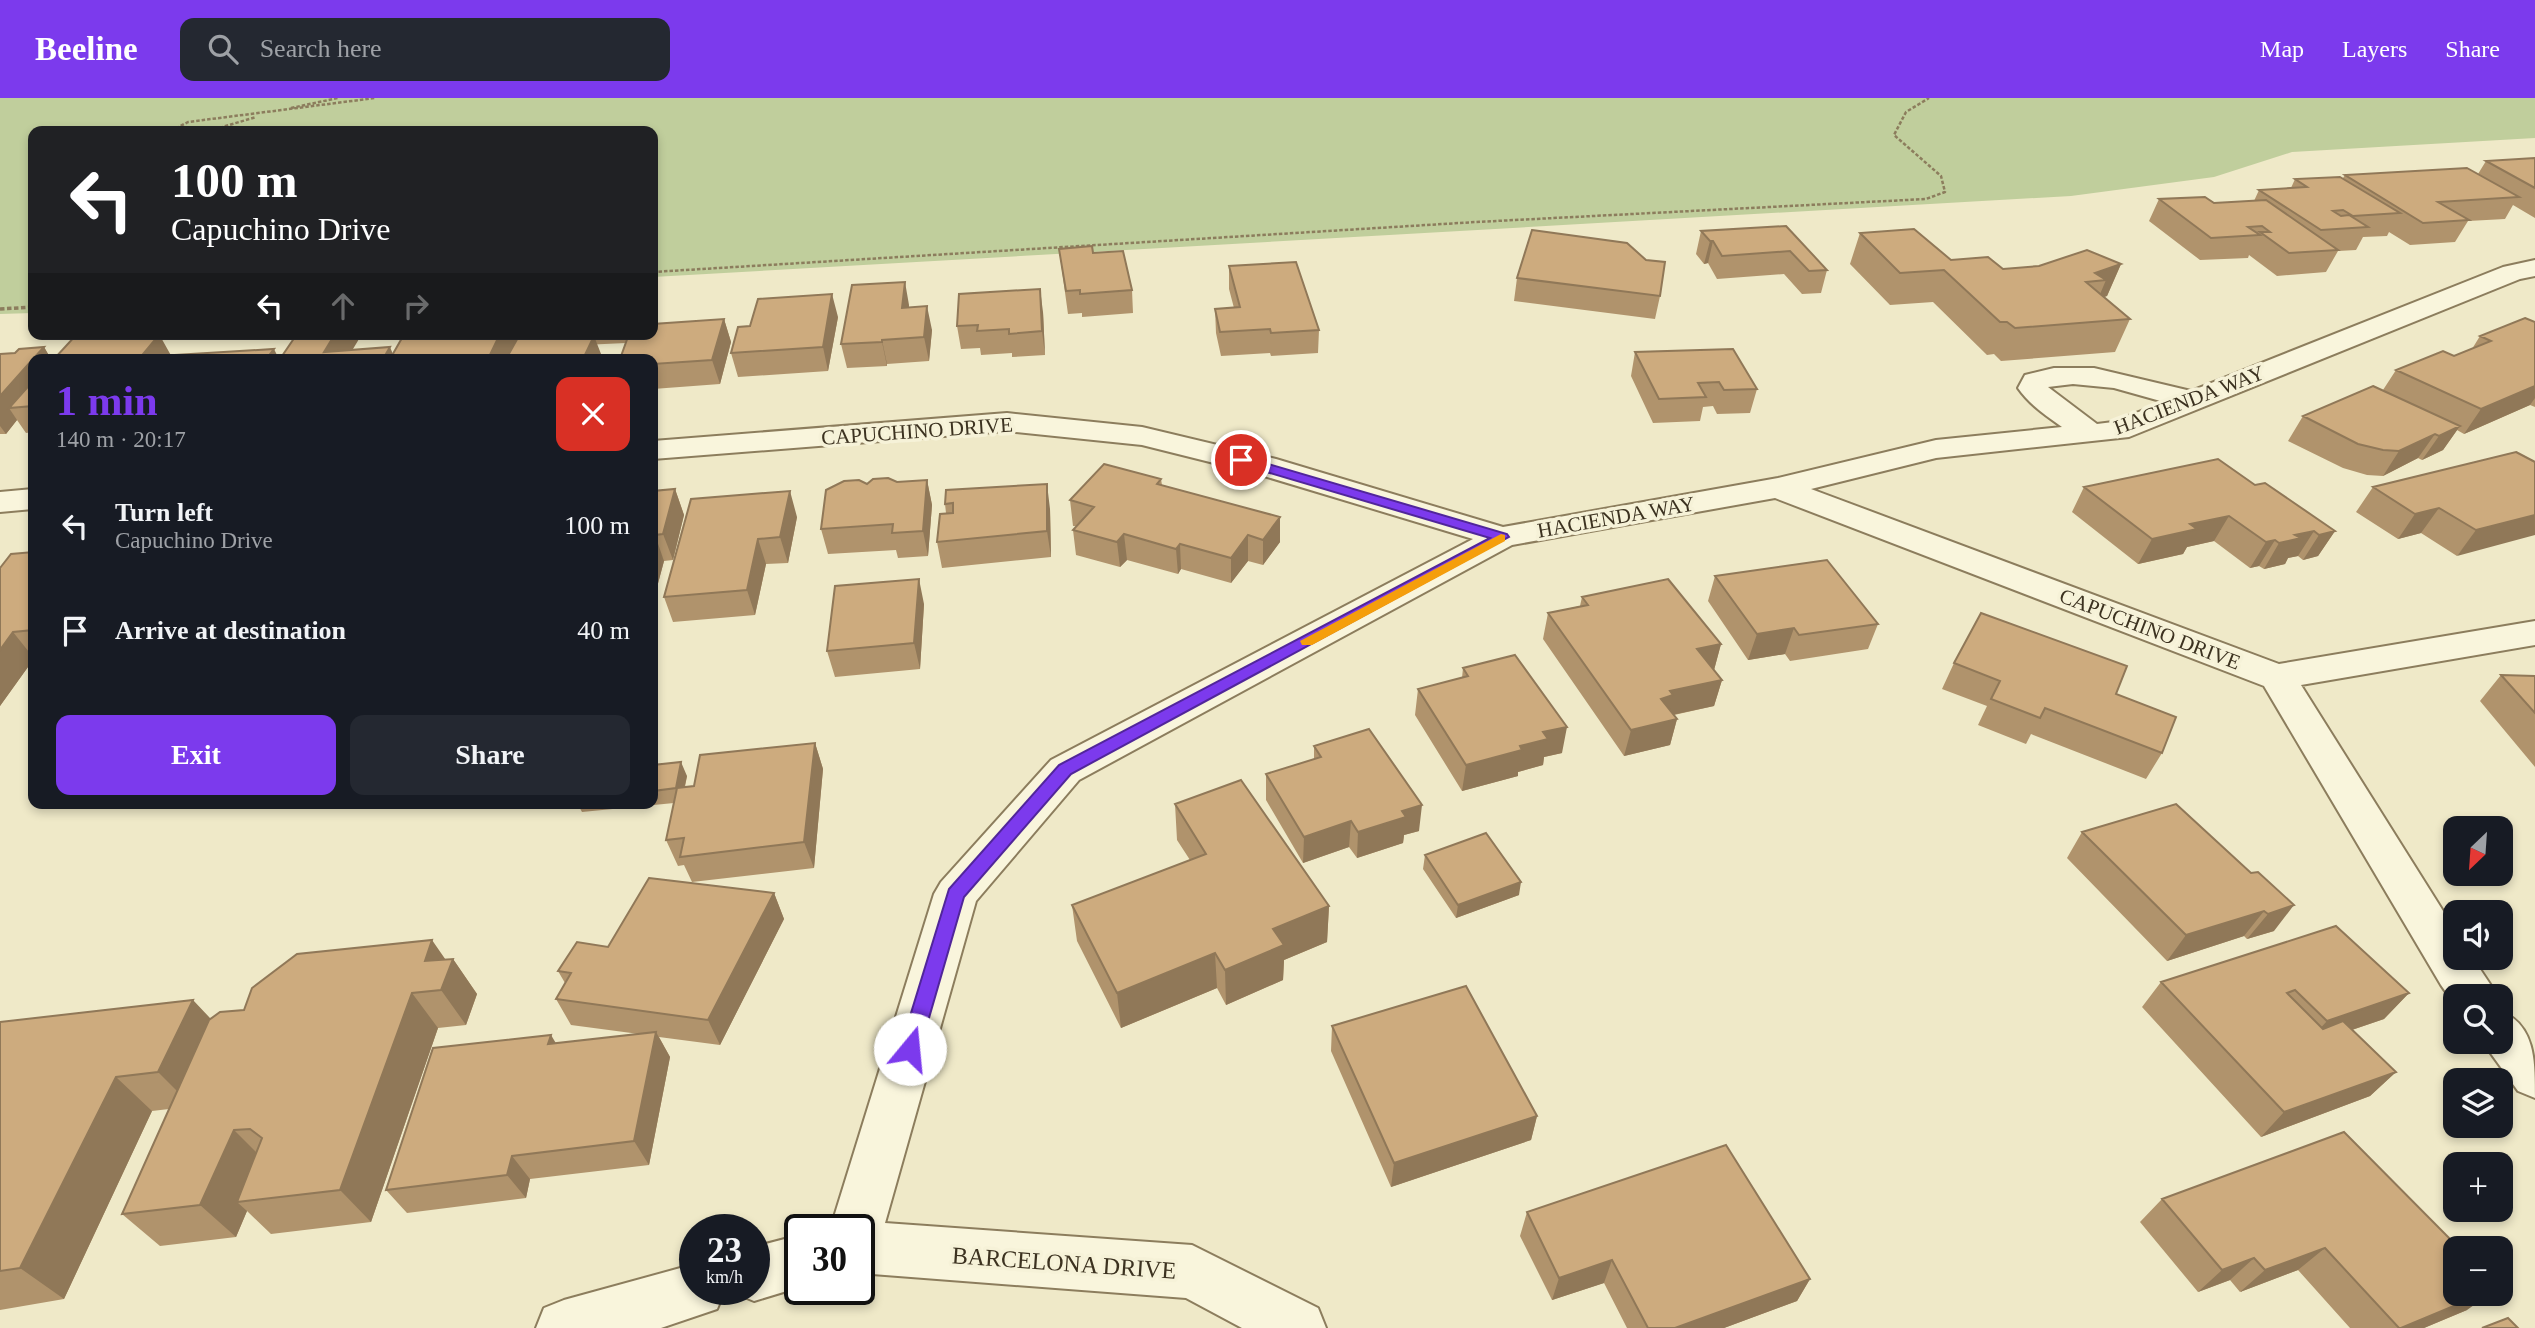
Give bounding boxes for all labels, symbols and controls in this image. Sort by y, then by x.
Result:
search box [180,18,670,81]
icon: search [204,30,242,68]
text: Beeline [35,31,138,67]
text: Search here [260,34,382,63]
text: Map [2260,36,2304,62]
text: Layers [2342,36,2407,62]
text: Share [2445,36,2500,62]
text: 100 m [171,153,298,208]
icon: left [56,154,147,245]
text: Capuchino Drive [171,211,391,247]
icon: left [251,287,289,325]
icon: ahead [324,287,362,325]
icon: right [397,287,435,325]
street label: HACIENDA WAY [2110,360,2268,440]
button: close [556,377,630,451]
text: 1 min [56,378,158,424]
street label: CAPUCHINO DRIVE [820,412,1014,450]
text: 140 m · 20:17 [56,427,186,452]
pin [1211,430,1271,490]
icon: arrive [1222,441,1260,479]
street label: HACIENDA WAY [1535,491,1697,543]
text: Turn left [115,498,213,527]
icon: left [56,507,94,545]
text: 100 m [564,511,630,540]
text: Capuchino Drive [115,528,273,553]
street label: CAPUCHINO DRIVE [2056,583,2244,675]
icon: arrive [56,612,94,650]
text: Arrive at destination [115,616,346,645]
text: 40 m [577,616,630,645]
button: Exit [56,715,336,795]
button: Share [350,715,630,795]
north arrow [2443,816,2513,886]
map controls [2443,816,2513,1306]
button: sound [2443,900,2513,970]
button: search [2443,984,2513,1054]
position arrow [873,1012,947,1086]
button: layers [2443,1068,2513,1138]
button: + [2443,1152,2513,1222]
speed limit sign: 30 [784,1214,875,1305]
text: 23 [707,1231,742,1270]
button: − [2443,1236,2513,1306]
street label: BARCELONA DRIVE [951,1242,1177,1284]
text: km/h [706,1267,743,1287]

